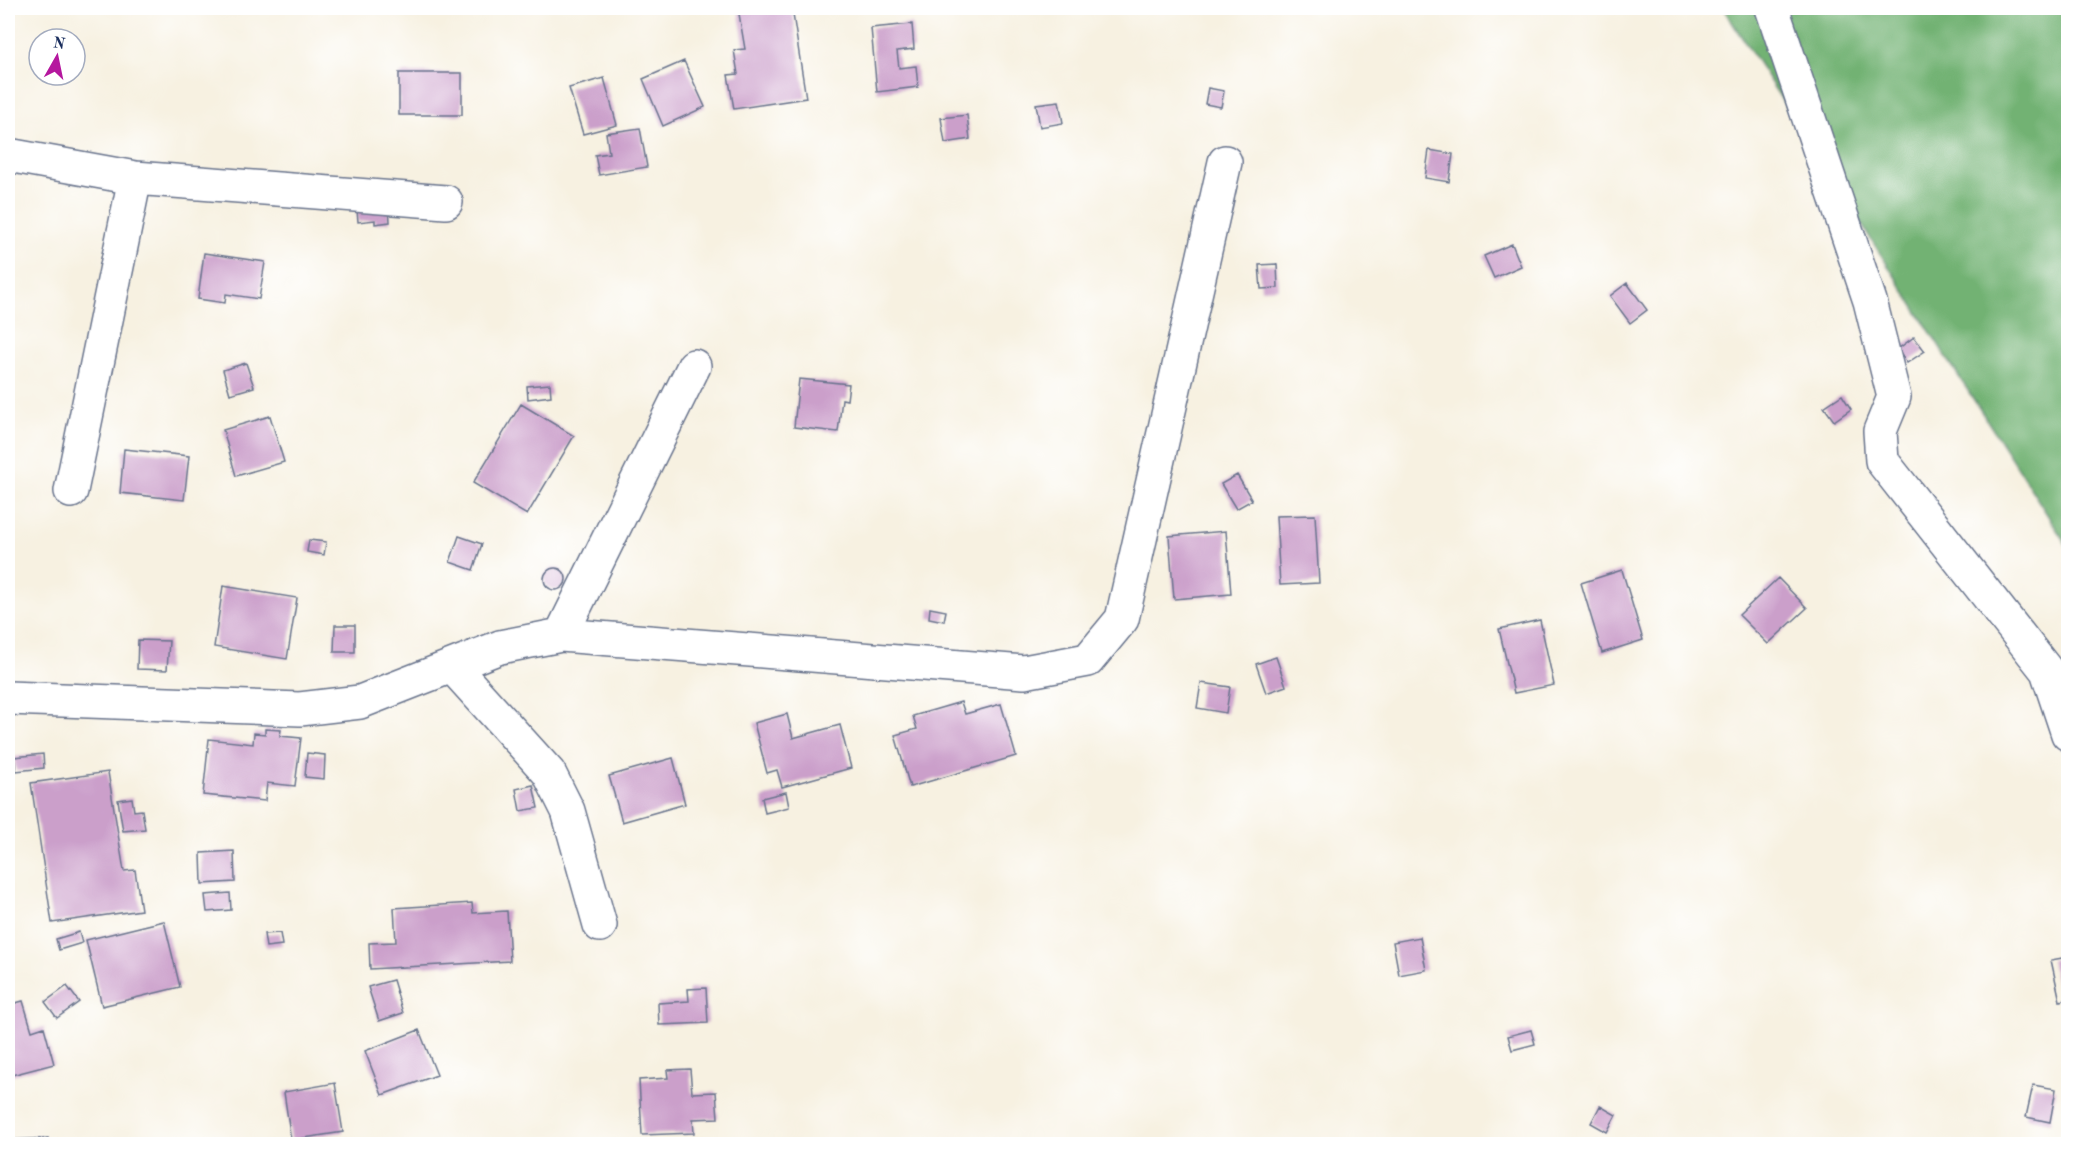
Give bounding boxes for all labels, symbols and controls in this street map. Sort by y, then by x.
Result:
north arrow [27,27,87,87]
text: N [52,35,67,53]

